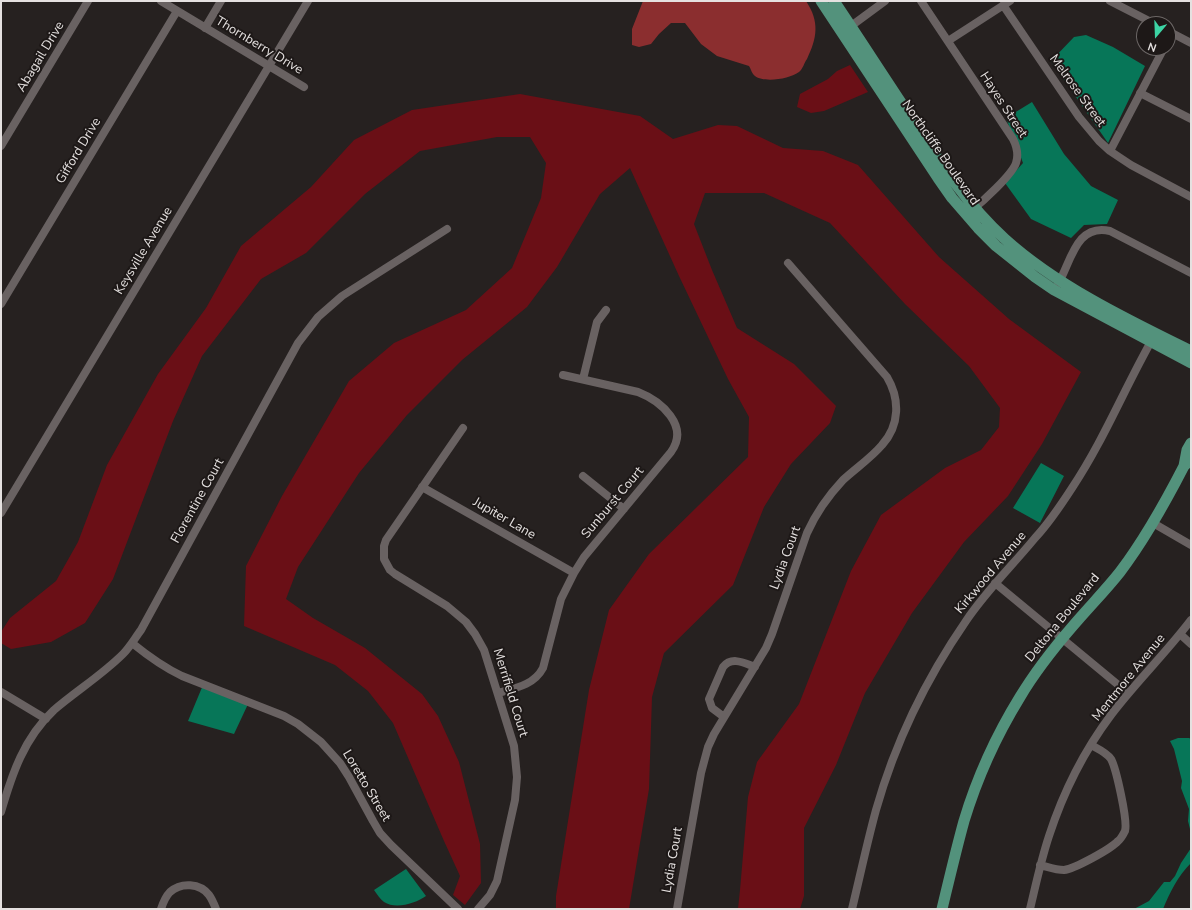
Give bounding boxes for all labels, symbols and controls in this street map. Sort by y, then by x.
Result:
street label: Thornberry Drive [212,14,306,78]
north arrow [1136,16,1176,56]
street label: Abagail Drive [14,19,68,95]
text: N [1146,38,1159,55]
street label: Melrose Street [1046,52,1108,130]
street label: Hayes Street [976,69,1030,141]
street label: Northcliffe Boulevard [898,97,982,209]
street label: Gifford Drive [53,115,105,187]
street label: Keysville Avenue [112,204,176,298]
street label: Florentine Court [168,456,228,546]
street label: Sunburst Court [579,464,647,542]
street label: Jupiter Lane [470,495,538,543]
street label: Lydia Court [767,524,805,592]
street label: Kirkwood Avenue [952,529,1030,617]
street label: Deltona Boulevard [1023,571,1103,665]
street label: Mentmore Avenue [1089,631,1169,725]
street label: Merrifield Court [489,647,531,739]
street label: Loretto Street [339,747,393,825]
street label: Lydia Court [660,826,686,894]

